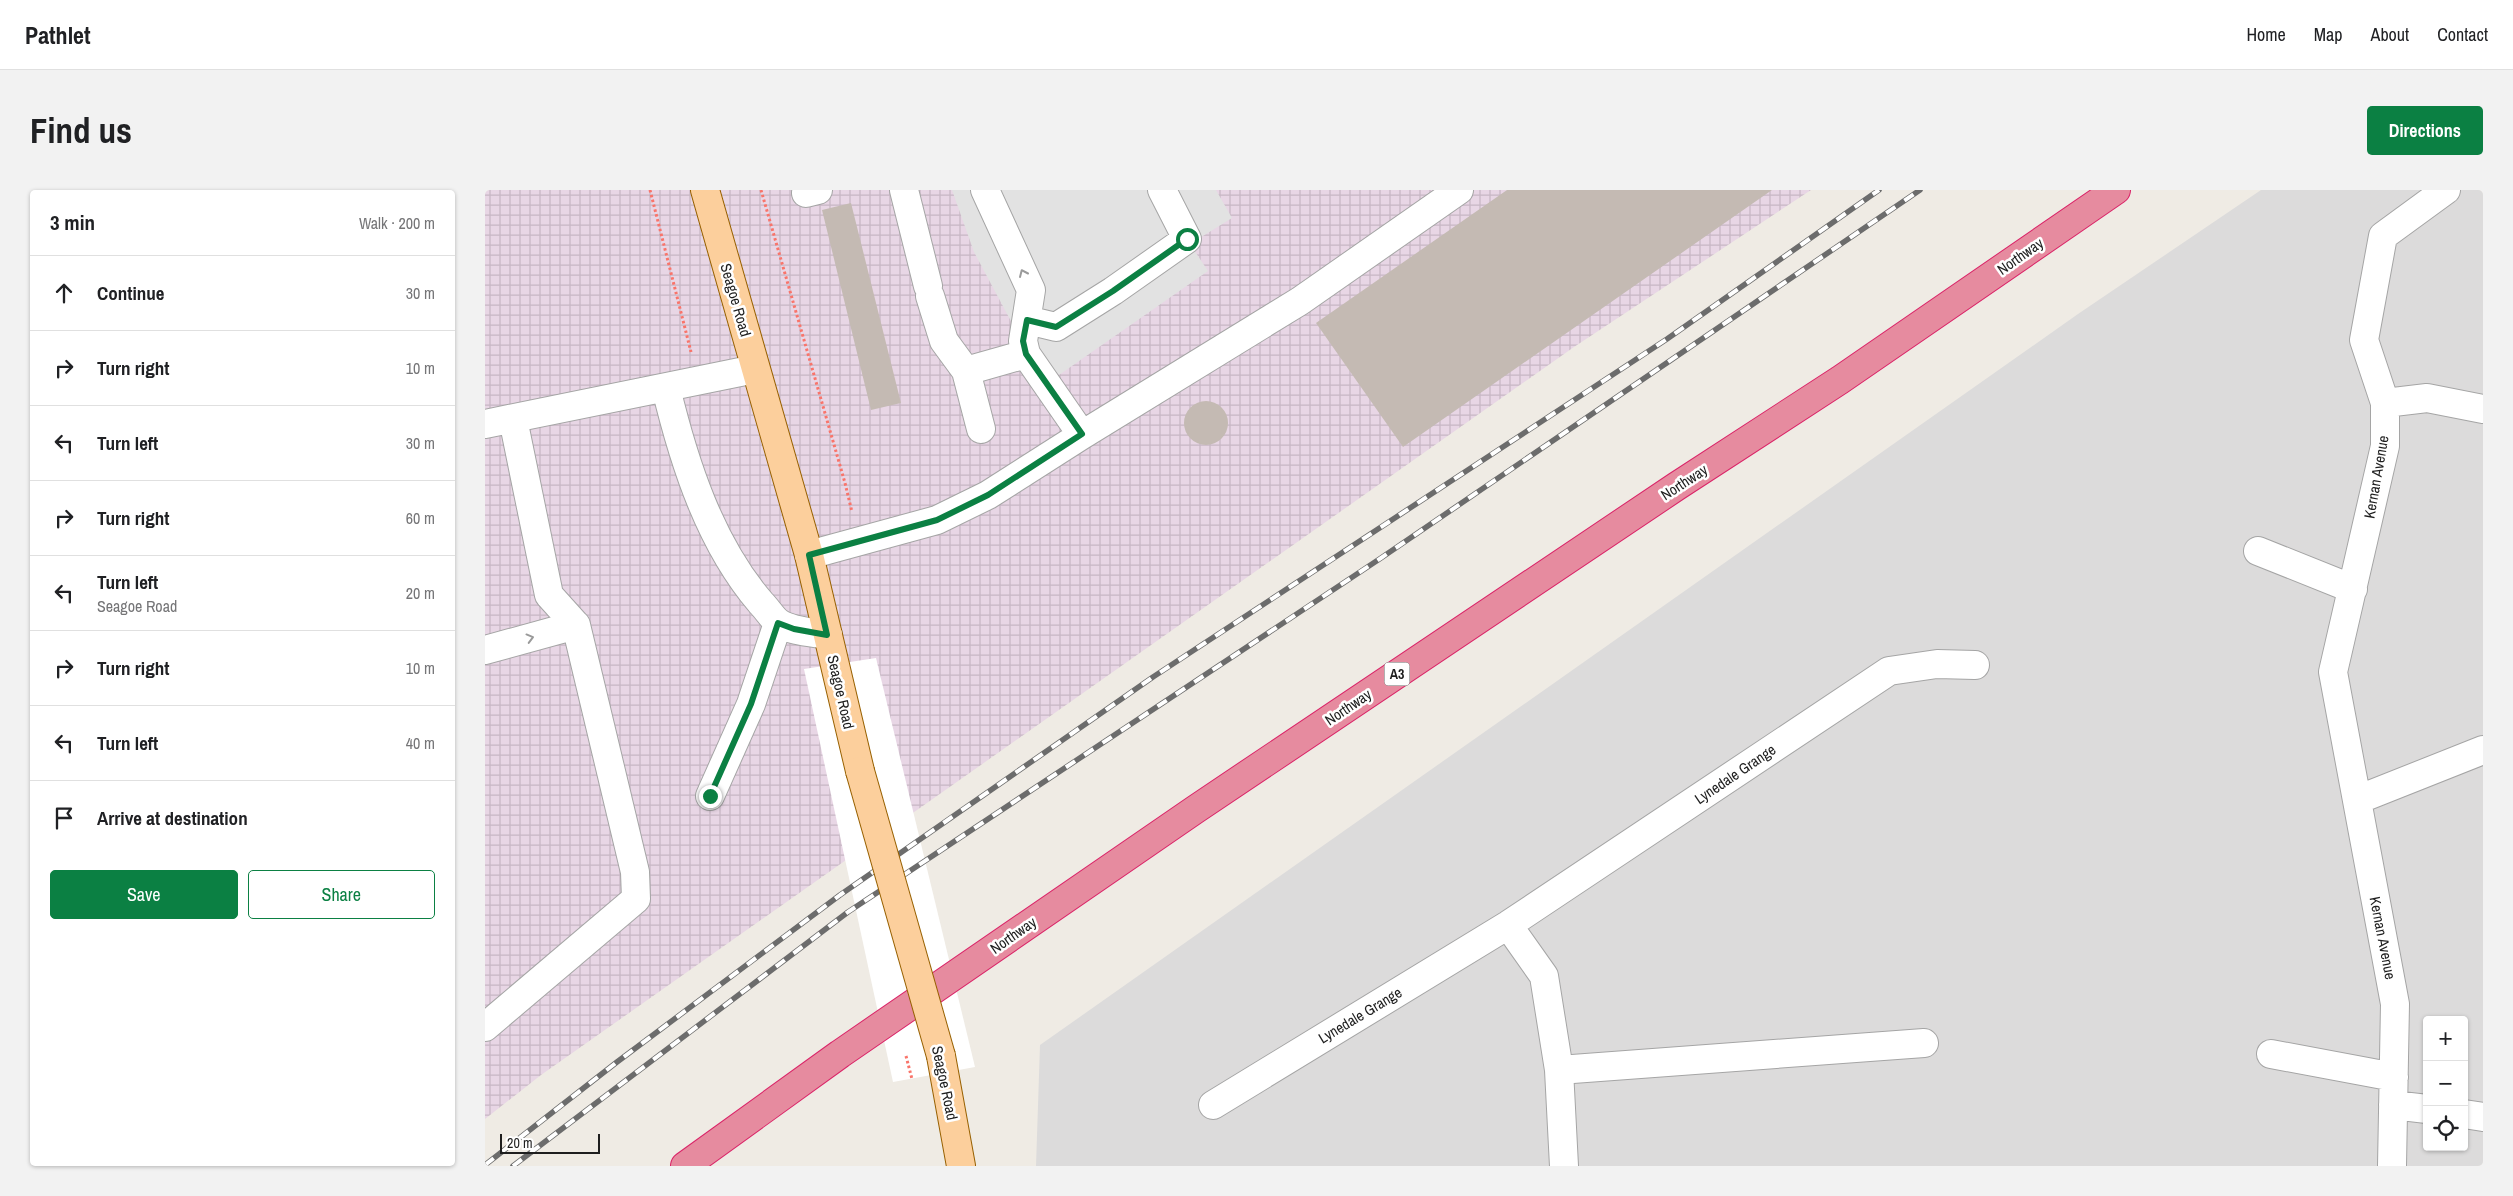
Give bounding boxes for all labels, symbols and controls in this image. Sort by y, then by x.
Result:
text: Pathlet [25,19,91,51]
text: Home [2246,22,2286,47]
text: Map [2314,22,2343,47]
text: About [2371,22,2409,47]
text: Contact [2437,22,2488,47]
button: Directions [2367,106,2483,155]
text: Find us [30,107,132,154]
text: 3 min [50,208,95,237]
text: Walk · 200 m [359,212,435,234]
route start [1176,228,1199,251]
street label: Northway [1993,232,2048,280]
street label: Seagoe Road [716,261,756,339]
one-way arrow [1019,269,1029,278]
icon: ahead [50,279,78,307]
text: Continue [97,280,165,306]
text: 30 m [406,282,435,304]
icon: right [50,354,78,382]
text: Turn right [97,355,169,381]
text: 10 m [406,357,435,379]
icon: left [50,429,78,457]
text: Turn left [97,430,158,456]
text: 30 m [406,432,435,454]
street label: Kernan Avenue [2358,434,2394,520]
street label: Northway [1656,459,1712,505]
icon: right [50,504,78,532]
text: Turn right [97,505,169,531]
text: 60 m [406,507,435,529]
text: Turn left [97,569,158,595]
icon: left [50,579,78,607]
text: 20 m [406,582,435,604]
text: Seagoe Road [97,595,177,617]
one-way arrow [526,633,534,643]
street label: Seagoe Road [822,653,860,731]
icon: right [50,654,78,682]
text: Turn right [97,655,169,681]
text: 10 m [406,657,435,679]
road number: A3 [1385,662,1409,686]
street label: Northway [1321,683,1376,730]
icon: left [50,729,78,757]
text: Turn left [97,730,158,756]
text: 40 m [406,732,435,754]
street label: Lynedale Grange [1690,739,1780,809]
route end [699,785,722,808]
icon: arrive [50,804,78,832]
text: Arrive at destination [97,805,248,831]
button: Save [50,870,238,919]
button: Share [248,870,435,919]
street label: Kernan Avenue [2365,895,2401,981]
street label: Northway [986,911,1041,959]
street label: Lynedale Grange [1314,982,1406,1048]
map controls [2423,1016,2468,1151]
button: + [2423,1016,2468,1061]
street label: Seagoe Road [927,1044,963,1122]
button: − [2423,1061,2468,1106]
button: locate [2423,1106,2468,1151]
scale bar [500,1131,600,1154]
text: 20 m [507,1134,533,1152]

